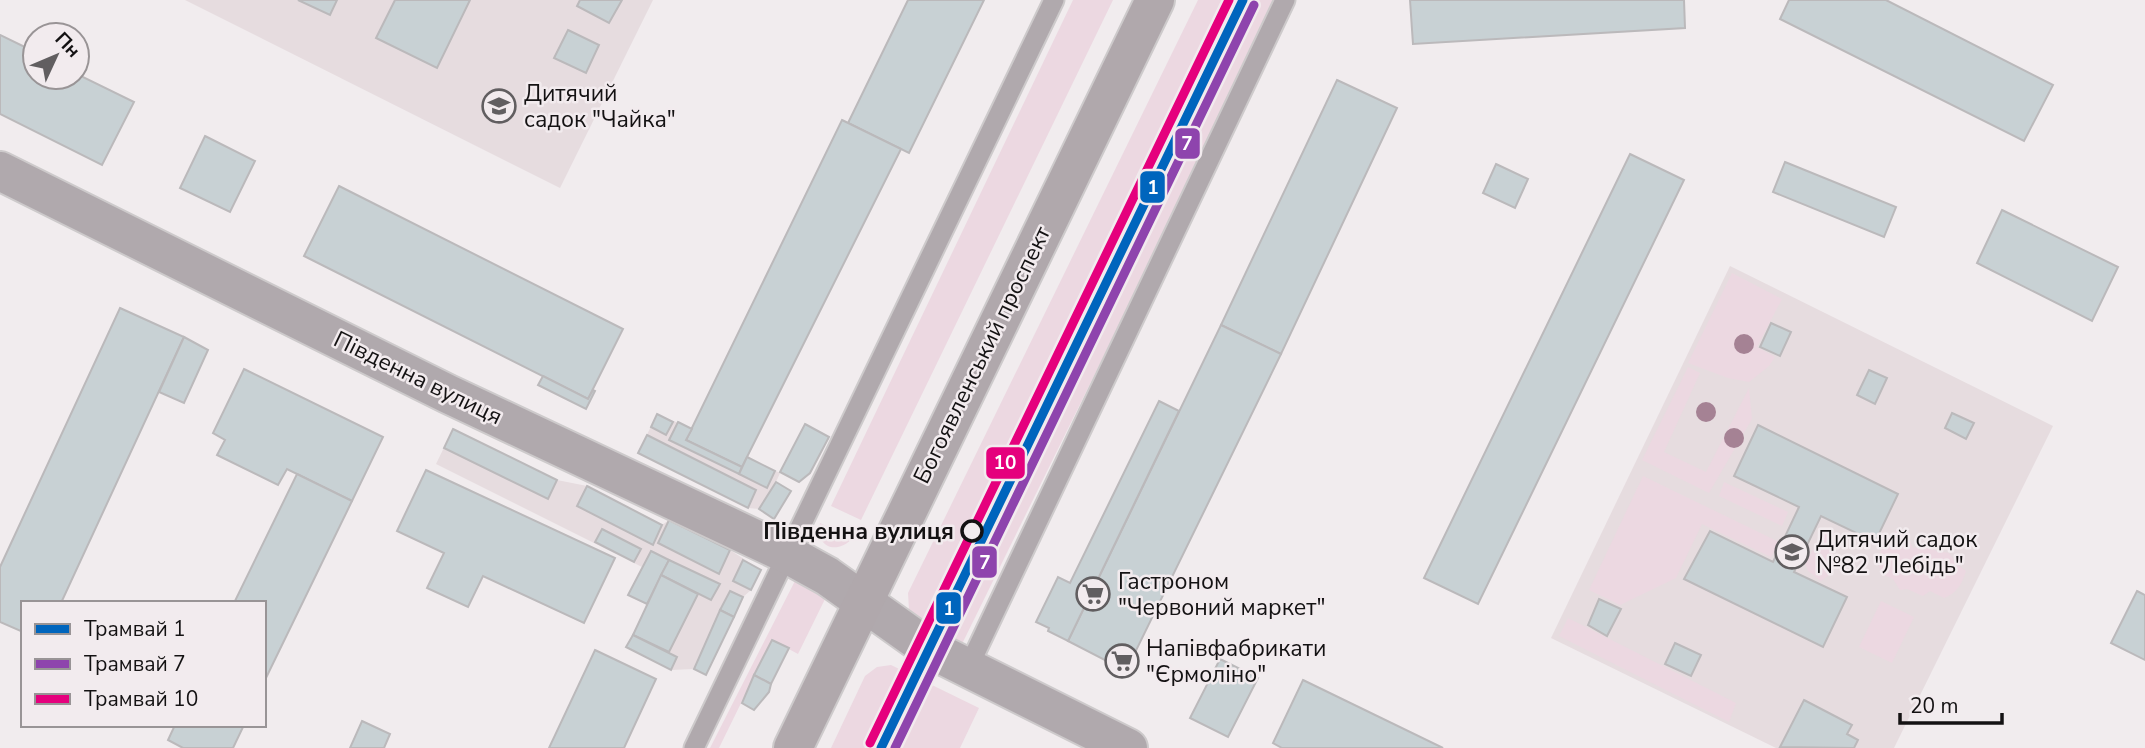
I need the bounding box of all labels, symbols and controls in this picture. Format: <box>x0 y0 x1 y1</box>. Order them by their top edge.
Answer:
north arrow <box>21 21 91 91</box>
text: Пн <box>49 26 86 63</box>
place label: Дитячий садок "Чайка" <box>524 78 676 135</box>
school or university icon: Дитячий садок "Чайка" <box>480 87 518 125</box>
line badge: 7 <box>1174 127 1201 160</box>
text: 7 <box>1181 131 1193 157</box>
line badge: 1 <box>1139 170 1166 204</box>
text: 1 <box>1147 175 1159 201</box>
street label: Богоявленський проспект <box>906 220 1058 489</box>
street label: Південна вулиця <box>329 324 507 432</box>
line badge: 10 <box>985 446 1026 480</box>
text: 10 <box>994 450 1016 476</box>
place label: Південна вулиця <box>763 516 954 547</box>
marker: Південна вулиця <box>961 520 983 542</box>
place label: Дитячий садок №82 "Лебідь" <box>1816 524 1978 581</box>
school or university icon: Дитячий садок №82 "Лебідь" <box>1773 533 1811 571</box>
line badge: 7 <box>971 545 998 579</box>
text: 7 <box>979 550 991 576</box>
place label: Гастроном "Червоний маркет" <box>1118 566 1325 623</box>
supermarket icon: Гастроном "Червоний маркет" <box>1074 575 1112 613</box>
line badge: 1 <box>935 591 962 625</box>
text: 1 <box>943 596 955 622</box>
legend <box>21 601 266 727</box>
text: Трамвай 1 <box>84 615 186 643</box>
place label: Напівфабрикати "Єрмоліно" <box>1146 633 1326 690</box>
supermarket icon: Напівфабрикати "Єрмоліно" <box>1103 642 1141 680</box>
text: Трамвай 7 <box>84 650 186 678</box>
scale bar <box>1900 682 2002 726</box>
text: Трамвай 10 <box>84 685 198 713</box>
text: 20 m <box>1910 692 1959 720</box>

